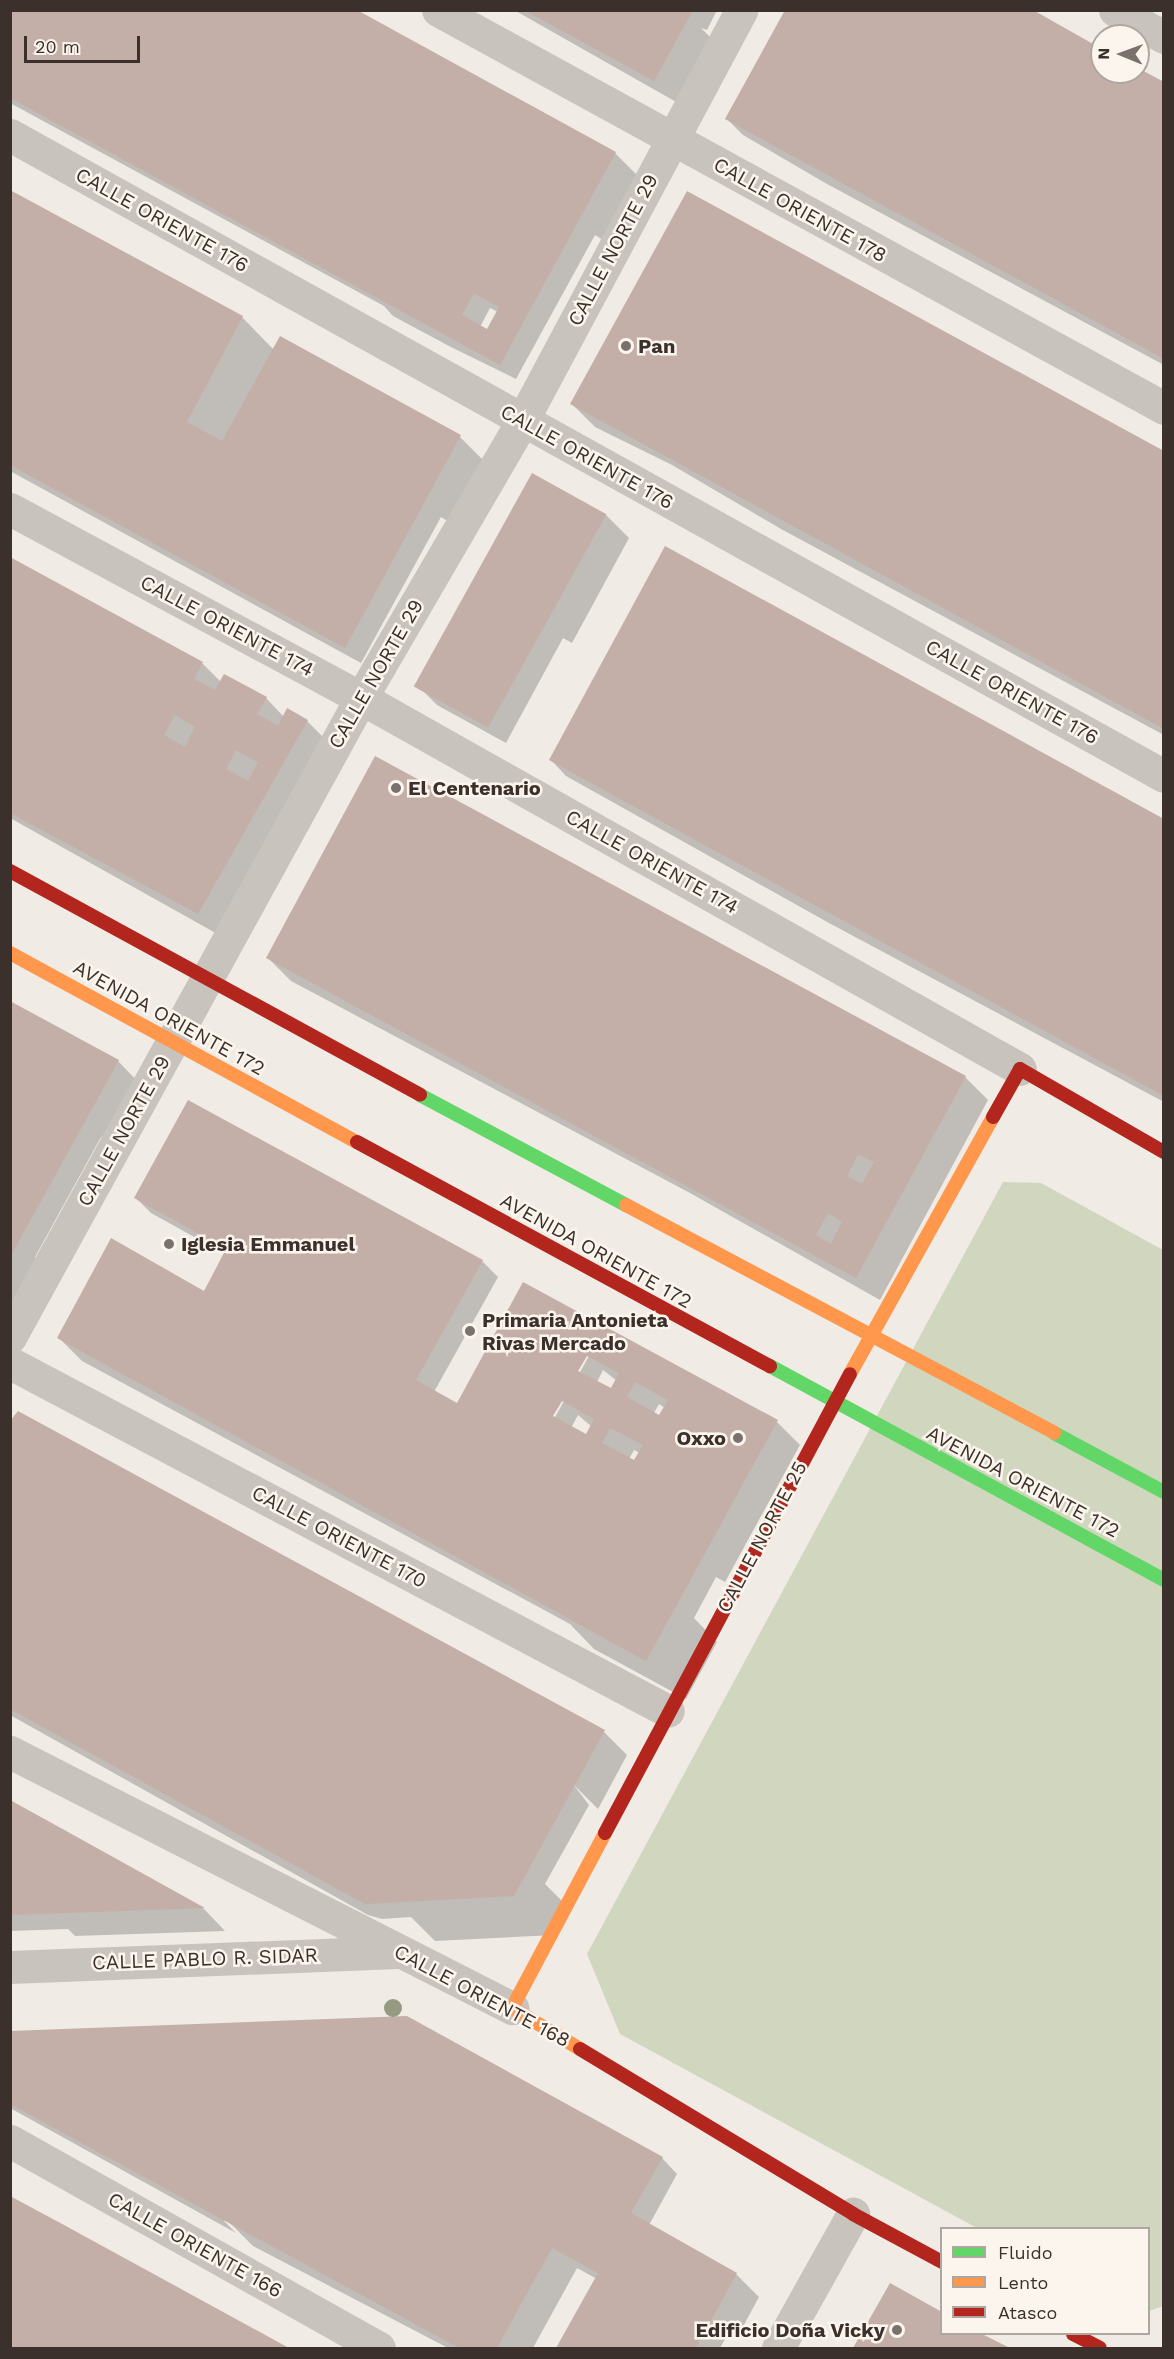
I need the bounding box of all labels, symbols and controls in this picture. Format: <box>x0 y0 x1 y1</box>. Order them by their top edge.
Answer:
scale bar <box>27 24 142 62</box>
north arrow <box>1090 24 1150 84</box>
text: 20 m <box>35 36 80 57</box>
text: N <box>1094 48 1113 60</box>
street label: CALLE ORIENTE 178 <box>709 152 891 268</box>
street label: CALLE ORIENTE 176 <box>71 162 253 278</box>
street label: CALLE NORTE 29 <box>563 170 663 330</box>
place label: Pan <box>638 334 675 358</box>
marker: Pan <box>619 339 633 353</box>
street label: CALLE ORIENTE 176 <box>496 399 678 515</box>
street label: CALLE ORIENTE 174 <box>136 570 318 682</box>
street label: CALLE NORTE 29 <box>323 595 429 753</box>
street label: CALLE ORIENTE 176 <box>921 634 1103 750</box>
place label: El Centenario <box>408 776 541 800</box>
marker: El Centenario <box>389 781 403 795</box>
street label: CALLE ORIENTE 174 <box>562 805 742 919</box>
street label: AVENIDA ORIENTE 172 <box>69 955 269 1081</box>
street label: CALLE NORTE 29 <box>73 1051 175 1211</box>
street label: AVENIDA ORIENTE 172 <box>496 1188 696 1314</box>
place label: Iglesia Emmanuel <box>181 1232 355 1256</box>
marker: Iglesia Emmanuel <box>162 1237 176 1251</box>
place label: Primaria Antonieta Rivas Mercado <box>482 1308 669 1355</box>
marker: Primaria Antonieta Rivas Mercado <box>463 1324 477 1338</box>
street label: AVENIDA ORIENTE 172 <box>922 1421 1124 1543</box>
place label: Oxxo <box>676 1426 726 1450</box>
marker: Oxxo <box>731 1431 745 1445</box>
street label: CALLE NORTE 25 <box>712 1457 812 1617</box>
street label: CALLE ORIENTE 170 <box>247 1481 431 1593</box>
street label: CALLE ORIENTE 168 <box>390 1939 574 2053</box>
street label: CALLE PABLO R. SIDAR <box>92 1943 318 1975</box>
street label: CALLE ORIENTE 166 <box>104 2187 286 2303</box>
legend <box>940 2227 1150 2335</box>
text: Fluido <box>998 2242 1052 2263</box>
text: Lento <box>998 2272 1048 2293</box>
text: Atasco <box>998 2302 1057 2323</box>
place label: Edificio Doña Vicky <box>695 2318 885 2342</box>
marker: Edificio Doña Vicky <box>890 2323 904 2337</box>

